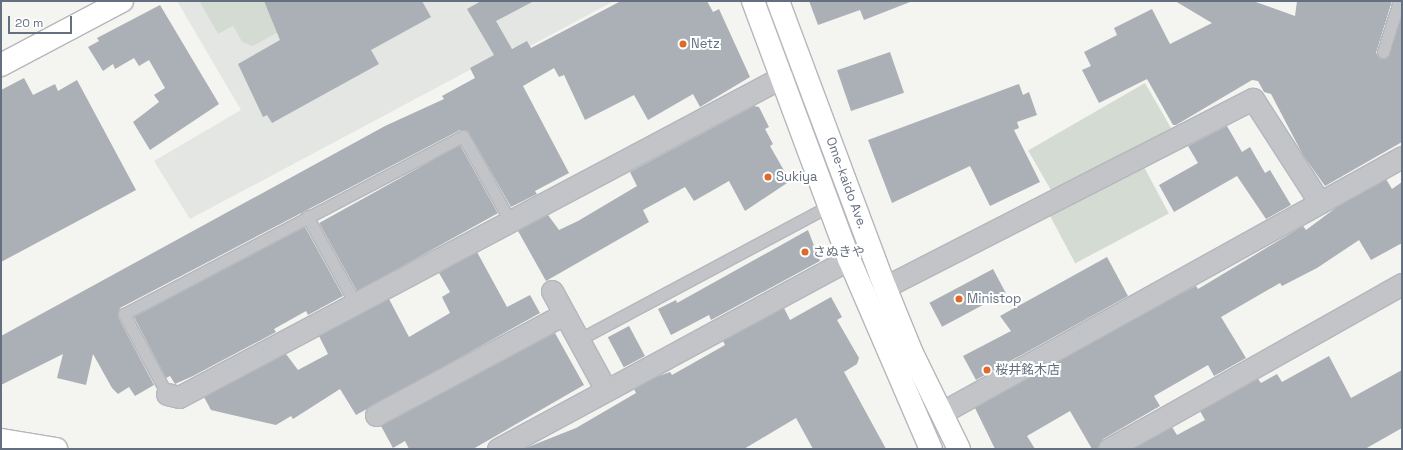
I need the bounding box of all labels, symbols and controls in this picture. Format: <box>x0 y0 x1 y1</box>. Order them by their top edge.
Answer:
scale bar <box>10 8 74 34</box>
text: 20 m <box>15 15 43 31</box>
place label: Netz <box>691 36 720 52</box>
marker: Netz <box>678 39 688 49</box>
street label: Ome-kaido Ave. <box>822 135 870 231</box>
place label: Sukiya <box>776 169 818 185</box>
marker: Sukiya <box>763 172 773 182</box>
place label: さぬきや <box>813 244 865 260</box>
marker: さぬきや <box>800 247 810 257</box>
place label: Ministop <box>967 291 1021 307</box>
marker: Ministop <box>954 294 964 304</box>
place label: 桜井銘木店 <box>995 362 1060 378</box>
marker: 桜井銘木店 <box>982 365 992 375</box>

